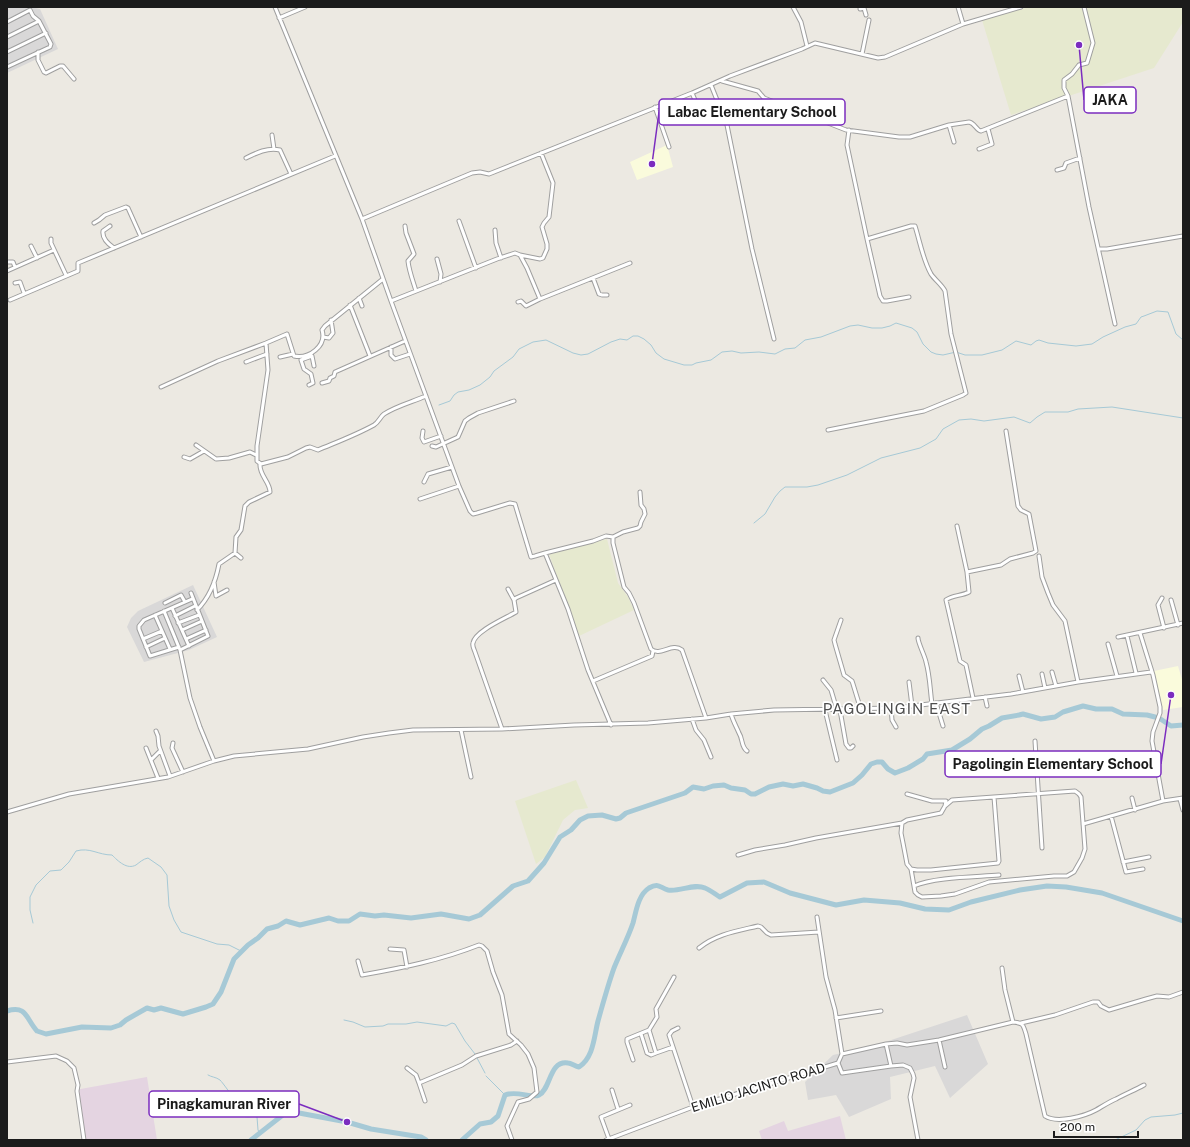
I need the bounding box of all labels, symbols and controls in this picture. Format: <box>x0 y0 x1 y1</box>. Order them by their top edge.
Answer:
callout: JAKA <box>1084 87 1136 113</box>
text: JAKA <box>1092 92 1128 108</box>
callout: Labac Elementary School <box>659 99 845 125</box>
text: Labac Elementary School <box>667 104 837 120</box>
district label: PAGOLINGIN EAST <box>823 700 971 717</box>
callout: Pagolingin Elementary School <box>945 751 1161 777</box>
text: Pagolingin Elementary School <box>953 756 1154 772</box>
street label: EMILIO JACINTO ROAD <box>689 1060 827 1115</box>
callout: Pinagkamuran River <box>149 1091 299 1117</box>
text: Pinagkamuran River <box>157 1096 291 1112</box>
scale bar <box>1054 1113 1138 1139</box>
text: 200 m <box>1060 1120 1095 1134</box>

